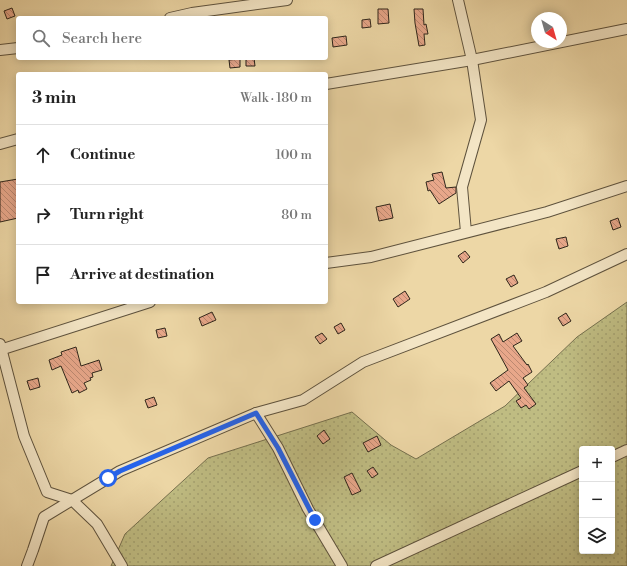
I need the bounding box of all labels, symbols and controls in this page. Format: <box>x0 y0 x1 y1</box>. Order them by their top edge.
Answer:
north arrow <box>531 12 567 48</box>
search box <box>16 16 328 60</box>
icon: search <box>30 27 52 49</box>
text: Search here <box>62 29 142 48</box>
text: 3 min <box>32 87 76 109</box>
text: Walk · 180 m <box>240 90 312 106</box>
icon: ahead <box>32 144 54 166</box>
text: Continue <box>70 145 135 164</box>
text: 100 m <box>276 147 312 163</box>
icon: right <box>32 204 54 226</box>
text: Turn right <box>70 205 144 224</box>
text: 80 m <box>281 207 312 223</box>
icon: arrive <box>32 264 54 286</box>
text: Arrive at destination <box>70 265 214 284</box>
map controls <box>579 446 615 554</box>
button: + <box>579 446 615 482</box>
route start <box>99 469 117 487</box>
button: − <box>579 482 615 518</box>
route end <box>306 511 324 529</box>
button: layers <box>579 518 615 554</box>

